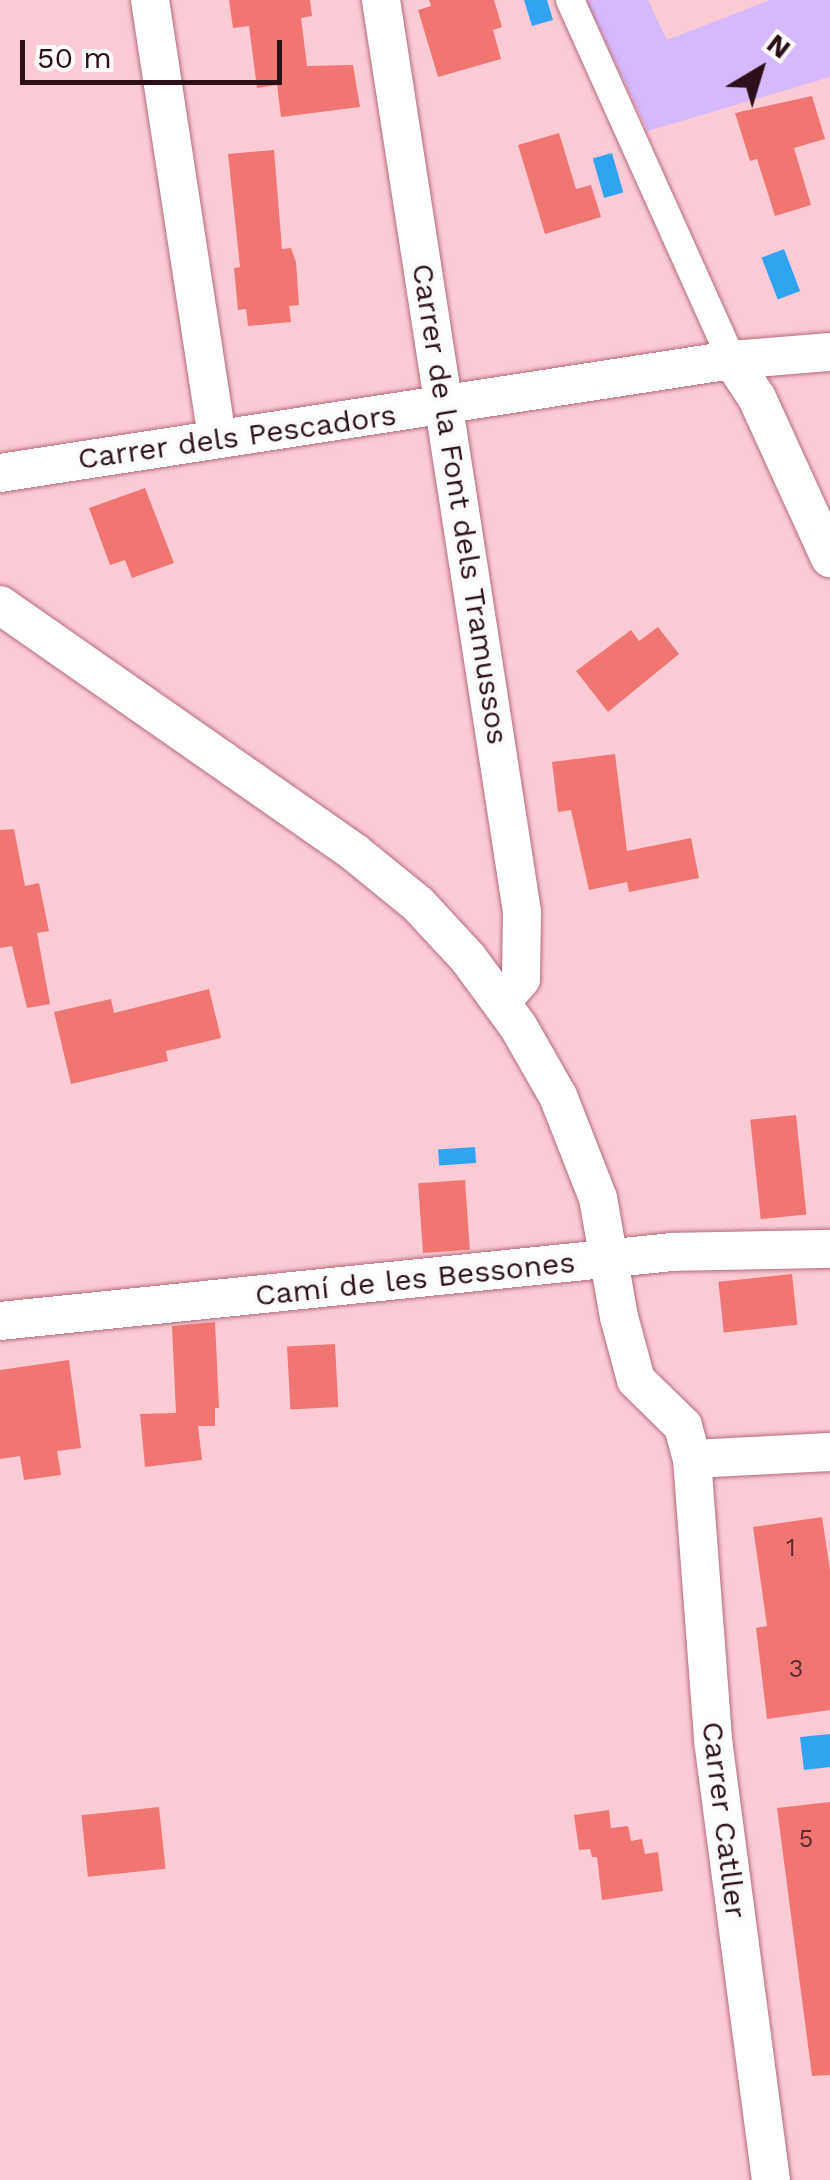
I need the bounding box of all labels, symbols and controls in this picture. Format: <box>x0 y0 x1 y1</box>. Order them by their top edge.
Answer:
scale bar <box>25 20 288 82</box>
north arrow <box>710 20 810 120</box>
text: N <box>760 27 797 65</box>
text: 50 m <box>37 40 112 75</box>
street label: Carrer de la Font dels Tramussos <box>404 260 516 748</box>
street label: Carrer dels Pescadors <box>75 397 399 477</box>
street label: Camí de les Bessones <box>253 1244 577 1314</box>
house number: 1 <box>786 1533 796 1563</box>
house number: 3 <box>789 1654 803 1684</box>
street label: Carrer Catller <box>694 1719 754 1921</box>
house number: 5 <box>799 1824 813 1854</box>

